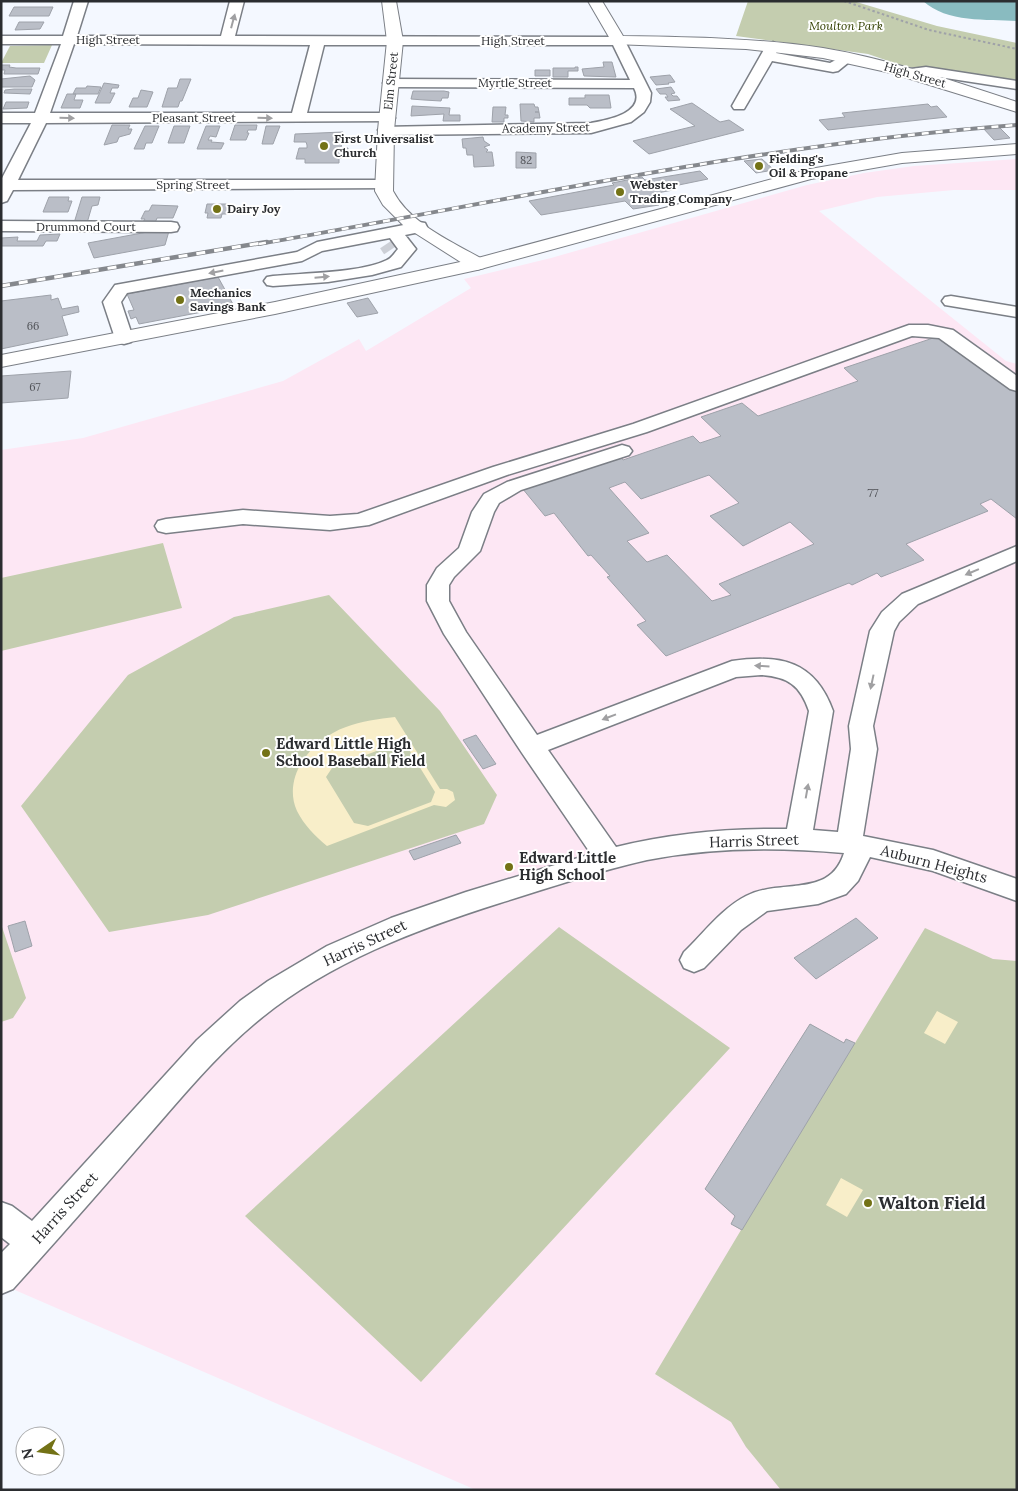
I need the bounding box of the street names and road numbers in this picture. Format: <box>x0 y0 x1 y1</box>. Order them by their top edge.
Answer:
street label: High Street <box>76 32 140 47</box>
street label: High Street <box>481 33 545 48</box>
street label: Elm Street <box>380 51 401 111</box>
street label: High Street <box>882 58 948 91</box>
street label: Myrtle Street <box>478 75 552 90</box>
street label: Pleasant Street <box>152 110 236 125</box>
street label: Academy Street <box>501 119 590 136</box>
street label: Spring Street <box>156 177 230 192</box>
street label: Drummond Court <box>36 219 136 234</box>
street label: Harris Street <box>709 829 799 852</box>
street label: Auburn Heights <box>878 840 990 887</box>
street label: Harris Street <box>320 915 410 970</box>
street label: Harris Street <box>27 1168 102 1247</box>

